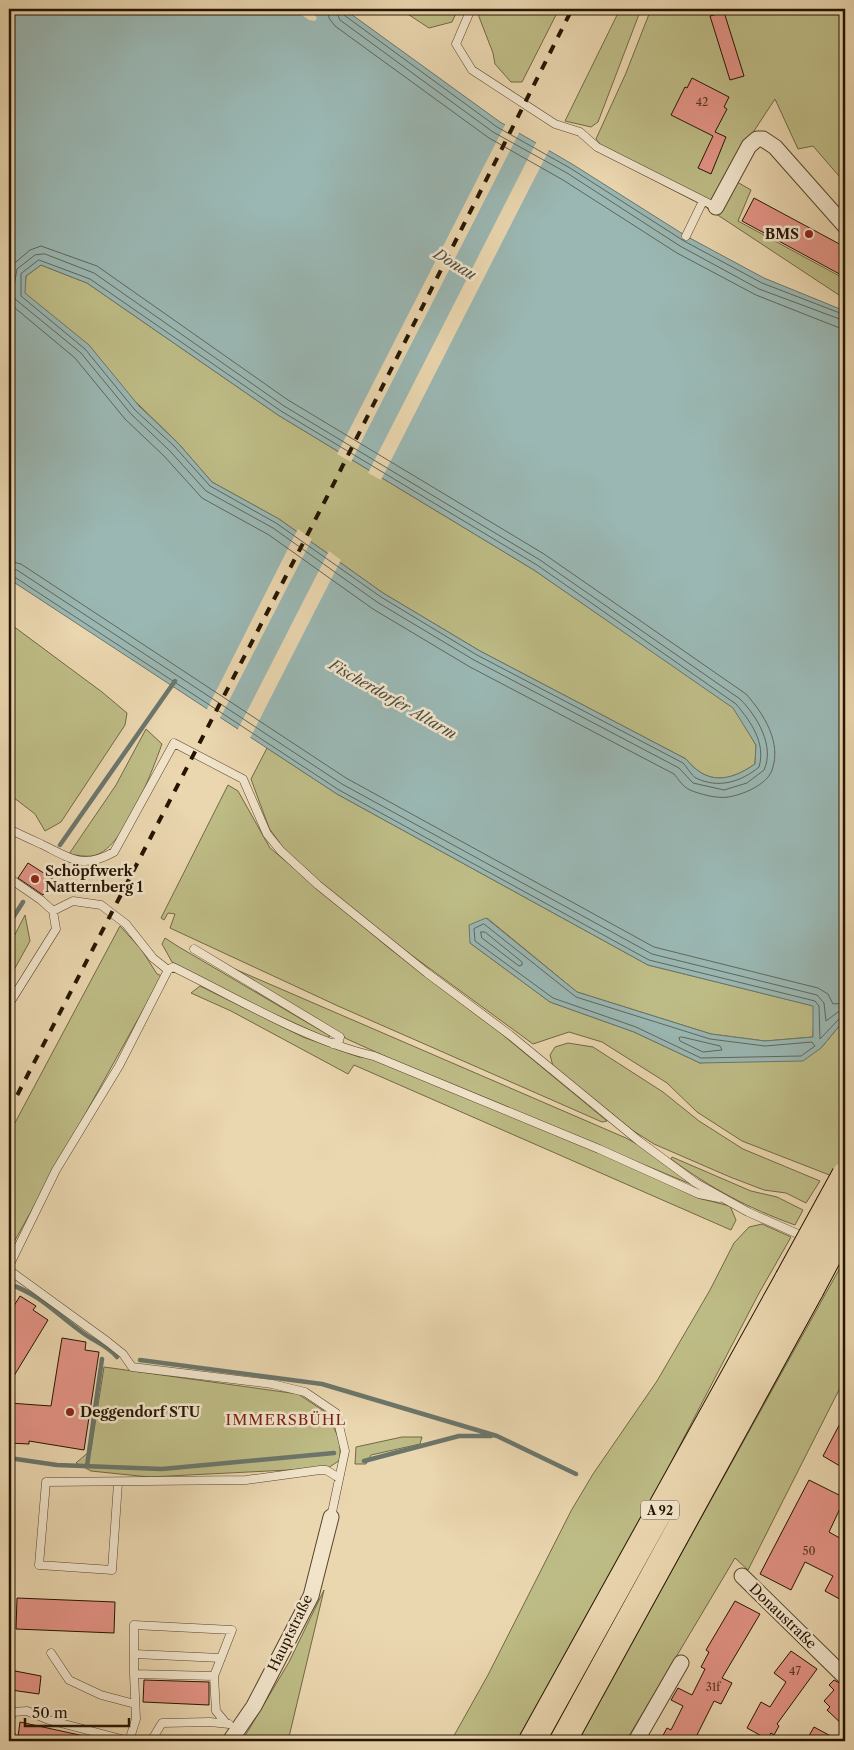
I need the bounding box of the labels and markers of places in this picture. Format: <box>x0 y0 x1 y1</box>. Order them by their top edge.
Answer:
place label: BMS <box>765 225 799 243</box>
marker: BMS <box>803 228 815 240</box>
place label: Schöpfwerk Natternberg 1 <box>45 862 144 896</box>
marker: Schöpfwerk Natternberg 1 <box>29 873 41 885</box>
place label: Deggendorf STU <box>80 1403 201 1421</box>
marker: Deggendorf STU <box>64 1406 76 1418</box>

